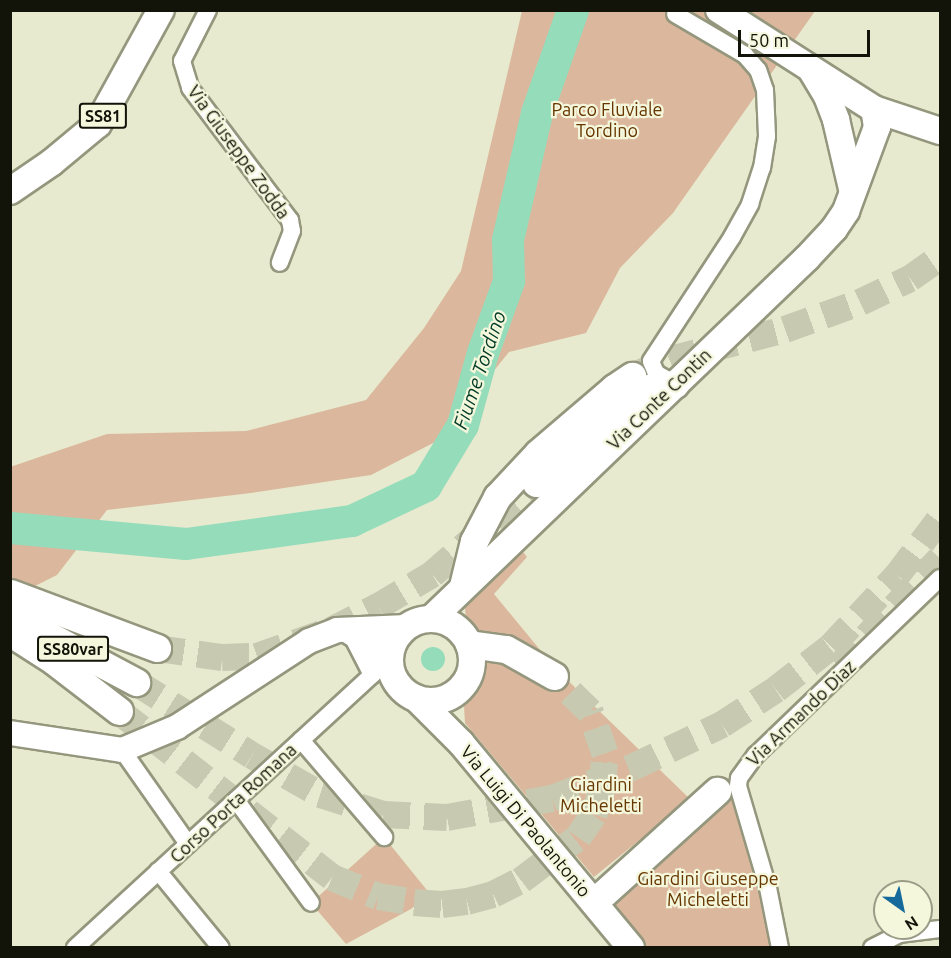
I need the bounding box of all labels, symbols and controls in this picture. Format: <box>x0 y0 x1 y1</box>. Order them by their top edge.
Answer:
scale bar <box>741 18 873 56</box>
text: 50 m <box>749 30 789 50</box>
street label: Via Giuseppe Zodda <box>183 81 295 223</box>
park label: Parco Fluviale Tordino <box>551 99 663 142</box>
road number: SS81 <box>78 103 128 129</box>
water label: Fiume Tordino <box>448 308 510 432</box>
street label: Via Conte Contin <box>603 344 715 454</box>
road number: SS80var <box>37 636 109 662</box>
street label: Via Armando Diaz <box>742 656 860 770</box>
street label: Corso Porta Romana <box>165 739 301 867</box>
street label: Via Luigi Di Paolantonio <box>456 741 596 901</box>
park label: Giardini Micheletti <box>560 774 642 816</box>
park label: Giardini Giuseppe Micheletti <box>637 868 779 910</box>
north arrow <box>873 880 933 940</box>
text: N <box>902 913 922 934</box>

